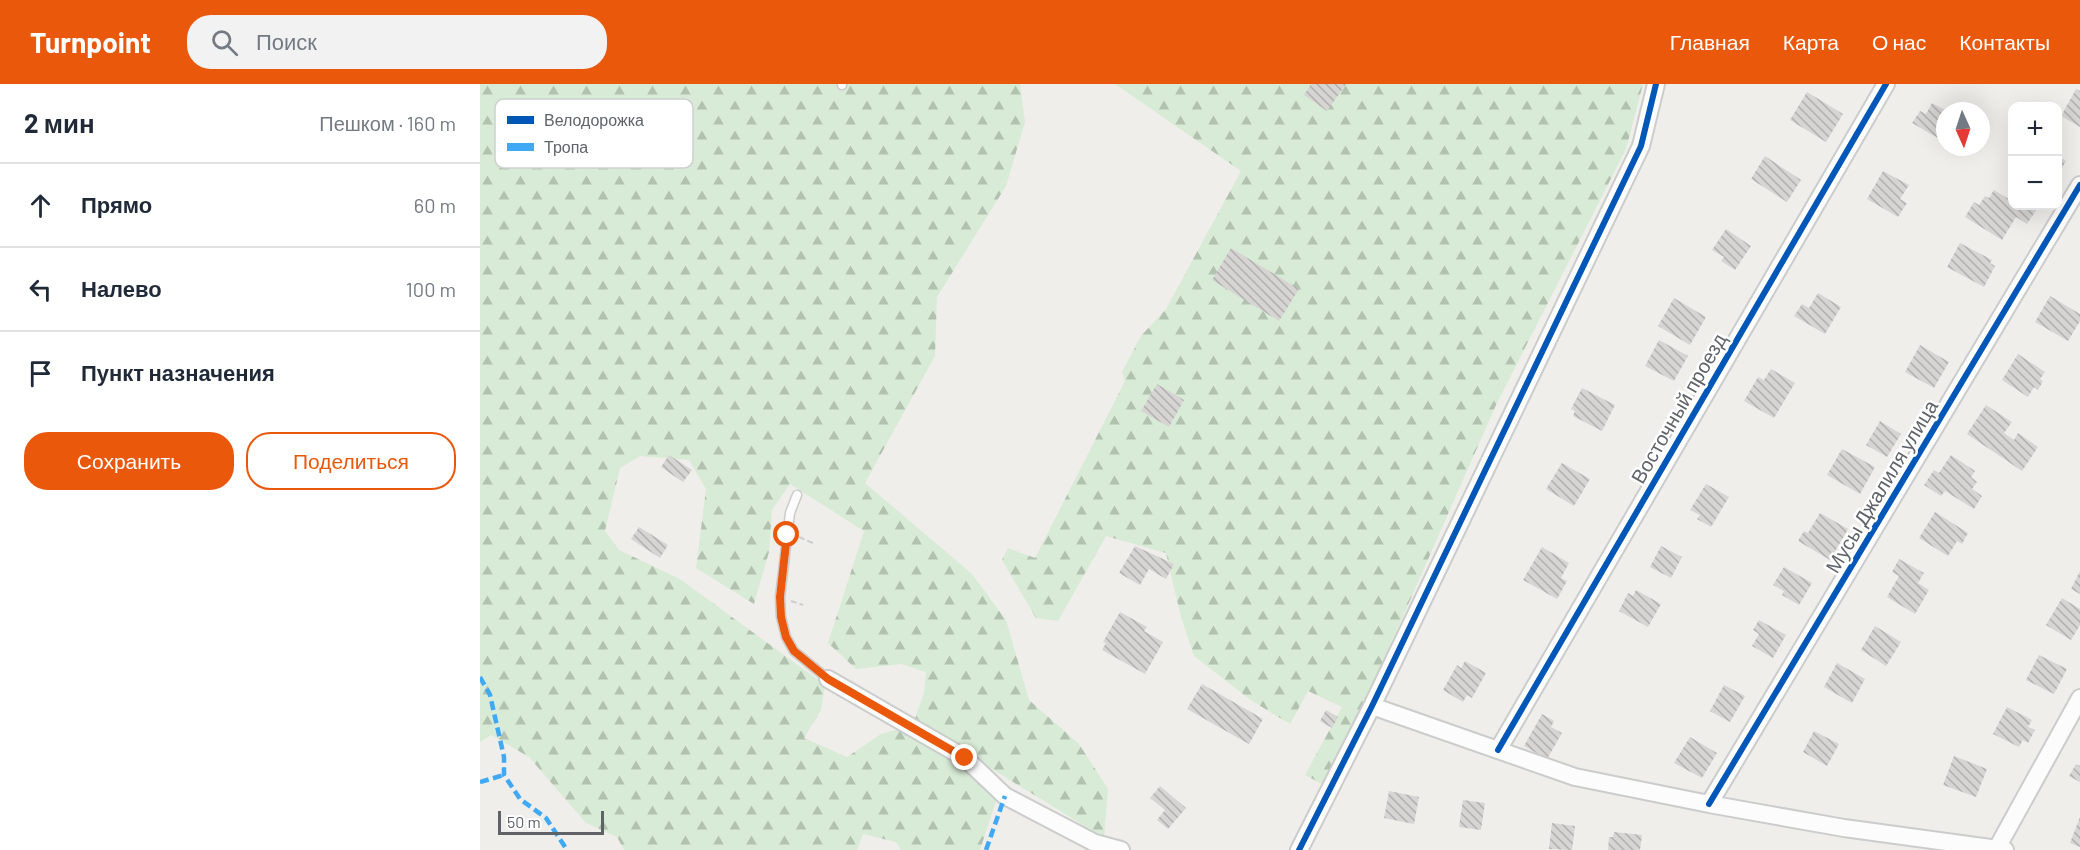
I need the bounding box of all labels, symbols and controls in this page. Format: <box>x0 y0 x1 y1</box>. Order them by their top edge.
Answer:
search box <box>187 15 607 69</box>
text: Turnpoint <box>30 25 151 59</box>
icon: search <box>208 26 241 59</box>
text: Поиск <box>256 28 317 54</box>
text: Главная <box>1670 29 1750 54</box>
text: Карта <box>1783 29 1839 54</box>
text: О нас <box>1872 29 1926 54</box>
text: Контакты <box>1959 29 2050 54</box>
legend <box>495 99 693 168</box>
north arrow <box>1936 102 1990 156</box>
map controls <box>2008 102 2062 210</box>
button: + <box>2008 102 2062 156</box>
text: 2 мин <box>24 107 95 138</box>
text: Велодорожка <box>544 110 644 129</box>
text: Пешком · 160 m <box>319 111 456 135</box>
text: Тропа <box>544 137 588 156</box>
button: − <box>2008 156 2062 210</box>
icon: ahead <box>24 189 57 222</box>
text: Прямо <box>81 191 152 217</box>
text: 60 m <box>414 193 456 217</box>
icon: left <box>24 273 57 306</box>
text: Налево <box>81 275 162 301</box>
text: 100 m <box>406 277 456 301</box>
street label: Восточный проезд <box>1625 328 1731 487</box>
icon: arrive <box>24 357 57 390</box>
text: Пункт назначения <box>81 359 275 385</box>
street label: Мусы Джалиля улица <box>1820 394 1943 577</box>
button: Сохранить <box>24 432 234 490</box>
button: Поделиться <box>246 432 456 490</box>
route start <box>773 521 799 547</box>
route end <box>951 744 977 770</box>
scale bar <box>498 808 604 836</box>
text: 50 m <box>507 812 541 831</box>

